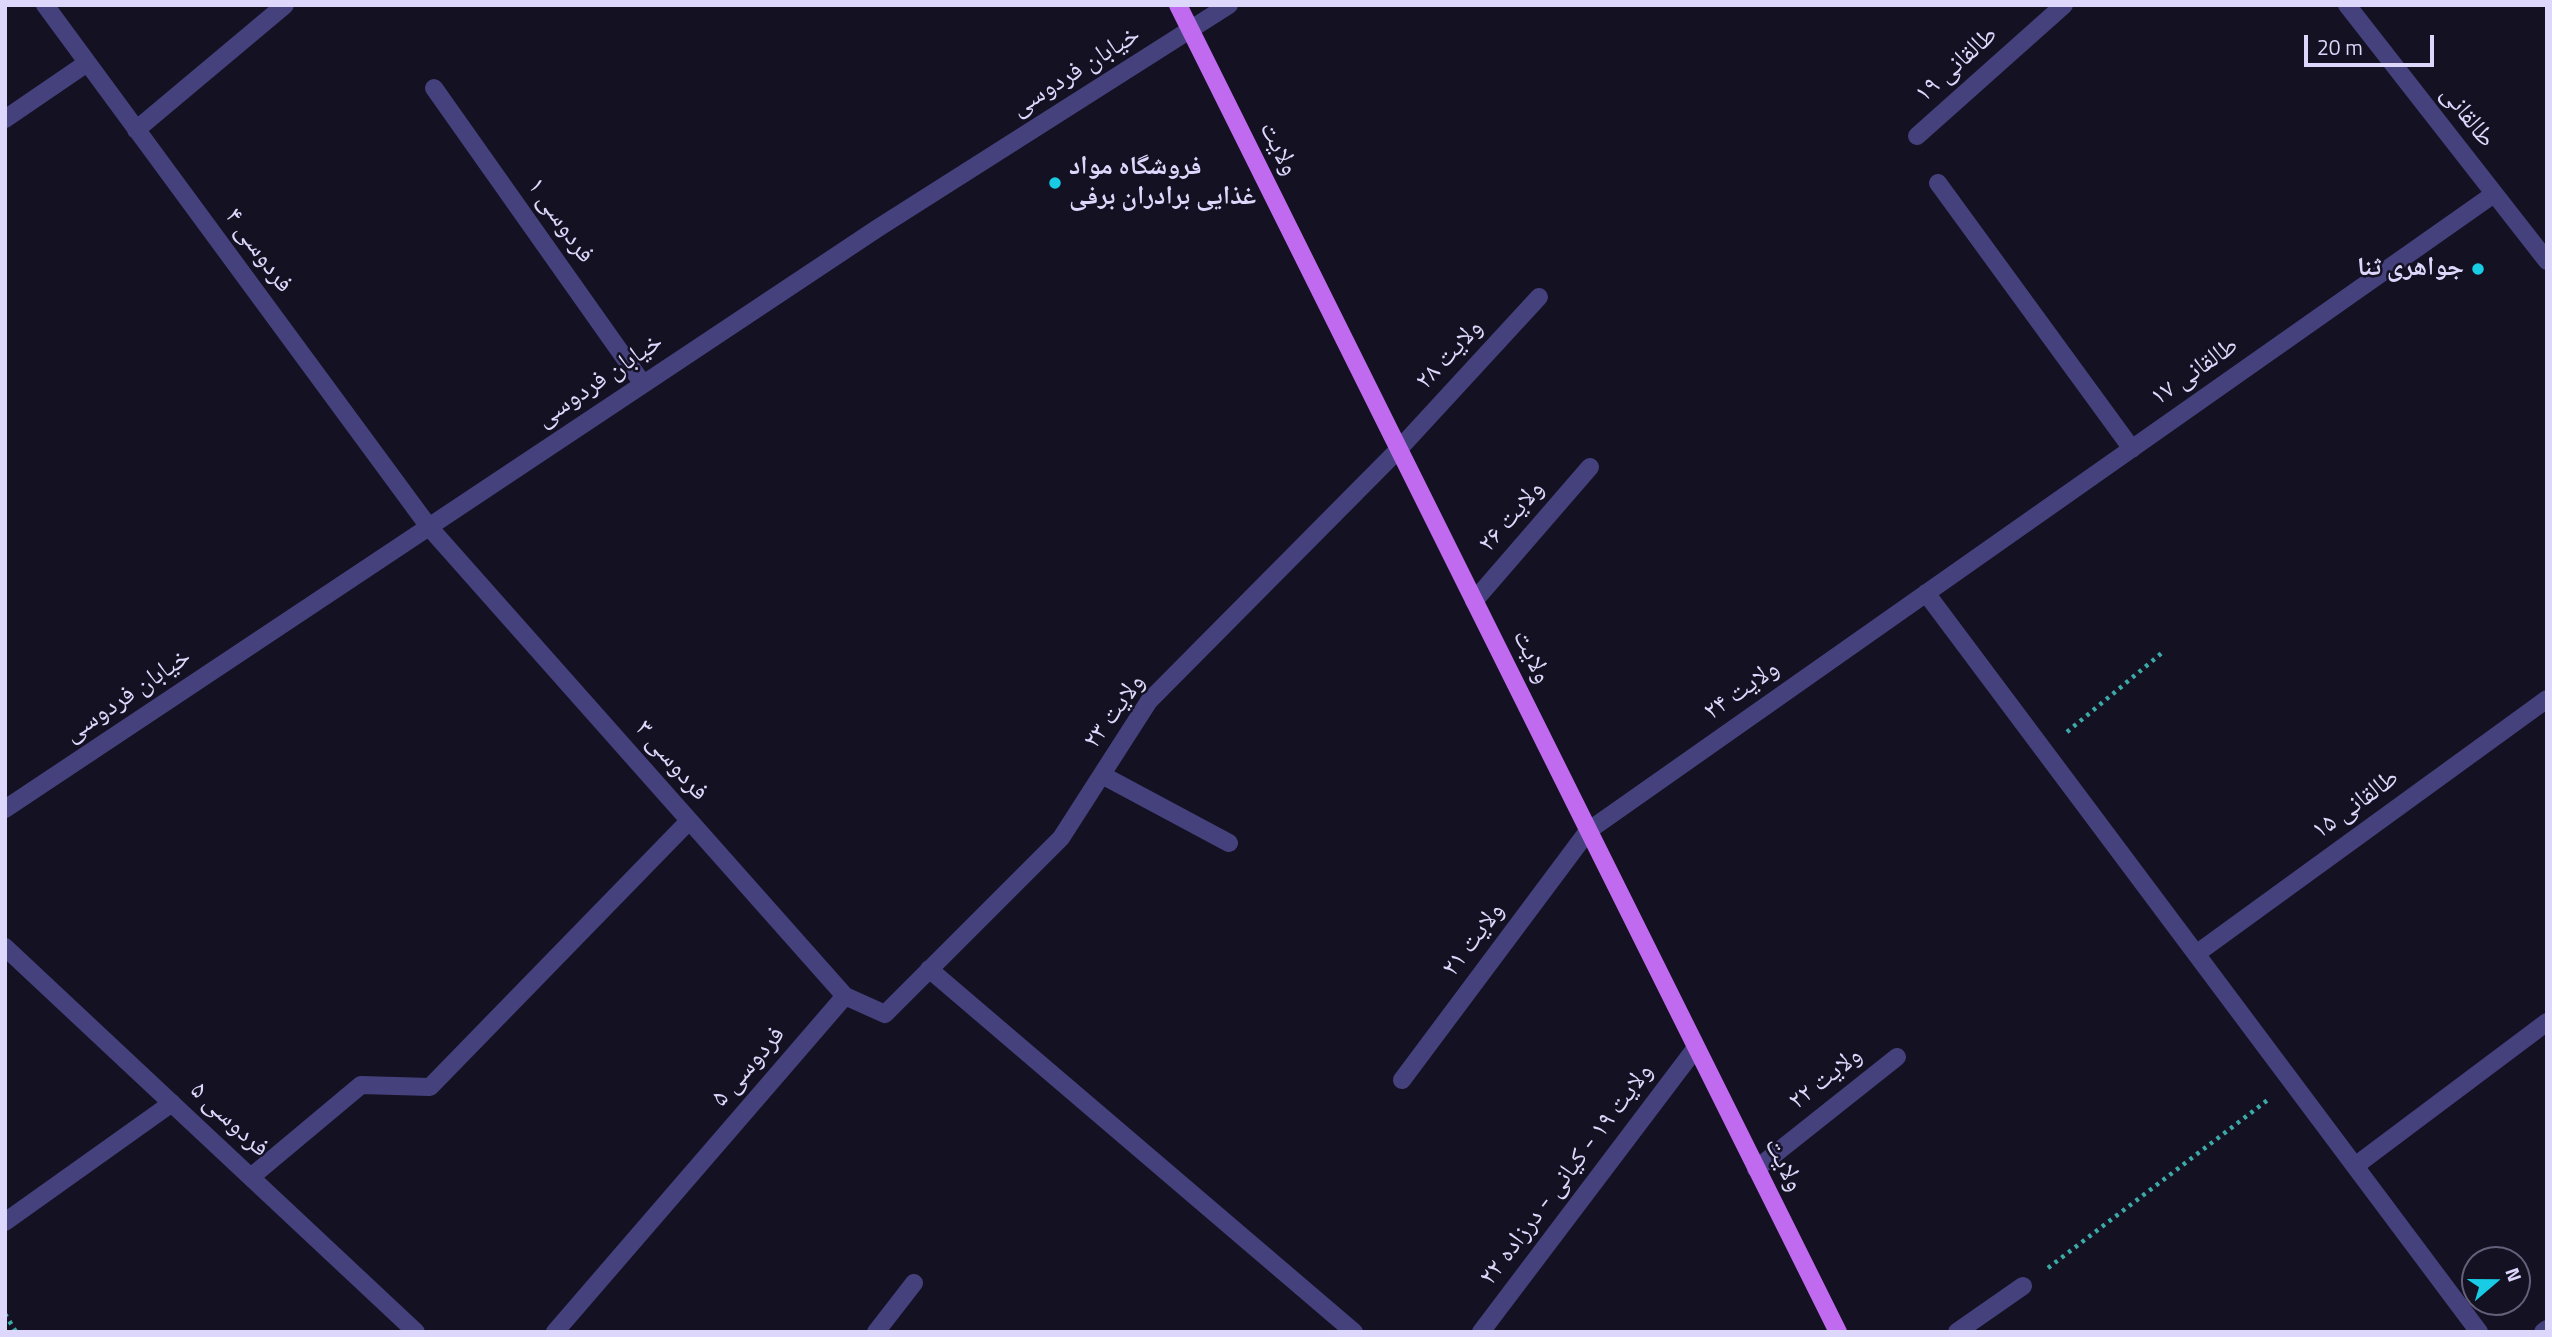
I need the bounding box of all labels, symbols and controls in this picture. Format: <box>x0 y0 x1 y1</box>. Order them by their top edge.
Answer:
street label: خیابان فردوسی <box>1006 20 1146 124</box>
street label: طالقانی ۱۹ <box>1909 20 2005 110</box>
scale bar <box>2307 21 2436 65</box>
text: 20 m <box>2317 31 2363 63</box>
street label: طالقانی <box>2433 79 2501 155</box>
street label: ولایت <box>1251 117 1305 181</box>
place label: فروشگاه مواد غذایی برادران برفی <box>1069 152 1256 214</box>
street label: فردوسی ۱ <box>519 172 601 270</box>
marker: فروشگاه مواد غذایی برادران برفی <box>1047 175 1063 191</box>
street label: فردوسی ۴ <box>217 203 299 299</box>
place label: جواهری ثنا <box>2357 253 2464 285</box>
marker: جواهری ثنا <box>2470 261 2486 277</box>
street label: ولایت ۲۸ <box>1410 313 1490 397</box>
street label: خیابان فردوسی <box>531 327 669 435</box>
street label: طالقانی ۱۷ <box>2145 331 2245 413</box>
street label: ولایت ۲۶ <box>1472 475 1552 559</box>
street label: ولایت <box>1505 625 1557 689</box>
street label: خیابان فردوسی <box>59 642 197 750</box>
street label: ولایت ۲۴ <box>1698 654 1786 728</box>
street label: ولایت ۲۳ <box>1077 669 1153 755</box>
street label: فردوسی ۳ <box>627 714 715 808</box>
street label: طالقانی ۱۵ <box>2306 763 2406 847</box>
street label: ولایت ۲۱ <box>1436 897 1512 983</box>
street label: فردوسی ۵ <box>705 1020 793 1114</box>
street label: ولایت ۲۲ <box>1783 1041 1869 1117</box>
street label: ولایت ۱۹ - کیانی - درزاده ۲۲ <box>1473 1058 1661 1292</box>
street label: فردوسی ۵ <box>183 1076 275 1164</box>
street label: ولایت <box>1756 1133 1810 1197</box>
north arrow <box>2461 1246 2531 1316</box>
text: N <box>2498 1263 2530 1285</box>

